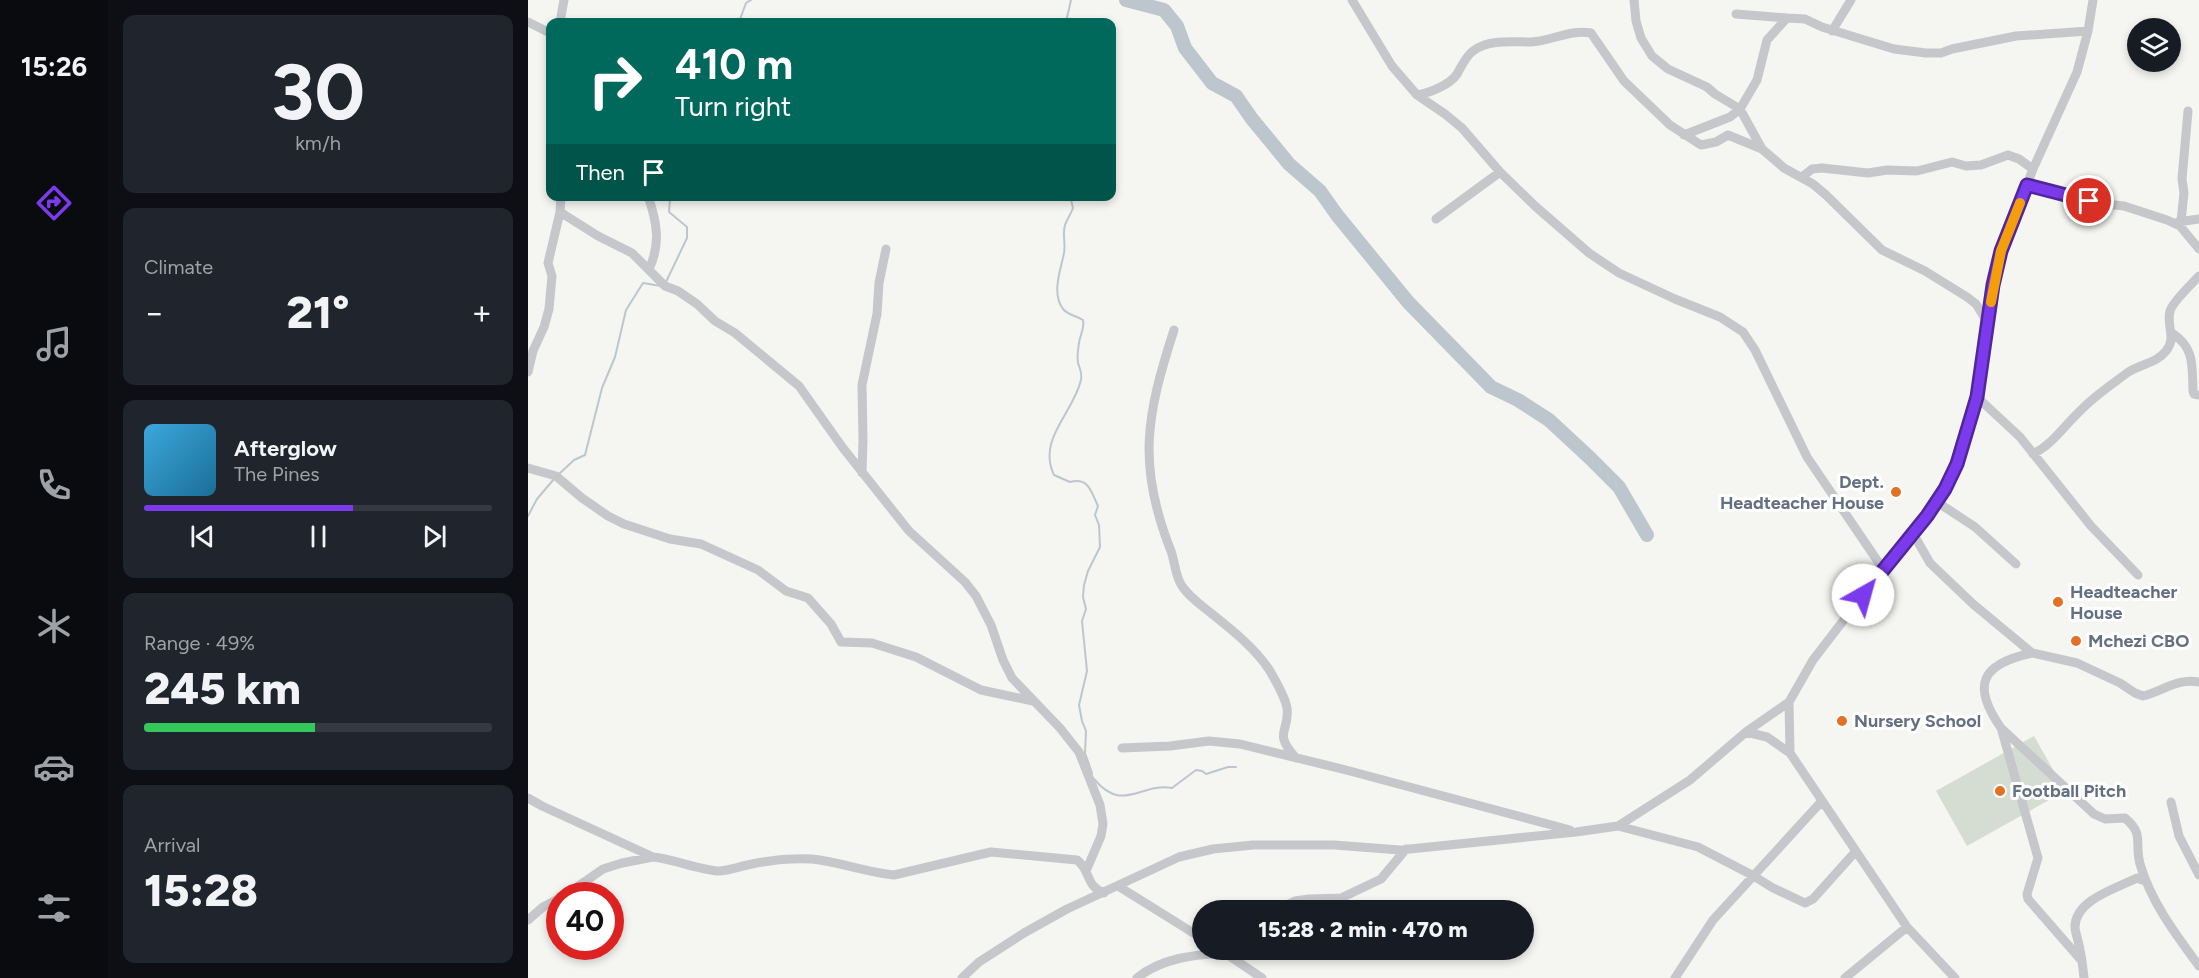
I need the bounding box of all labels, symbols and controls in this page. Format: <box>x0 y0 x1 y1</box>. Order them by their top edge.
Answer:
map controls <box>2127 18 2181 72</box>
button: layers <box>2127 18 2181 72</box>
text: 410 m <box>675 39 793 90</box>
icon: right <box>576 42 654 120</box>
text: 30 <box>271 45 365 139</box>
text: 15:26 <box>21 50 87 83</box>
text: Turn right <box>675 90 791 123</box>
text: km/h <box>295 131 341 155</box>
icon: arrive <box>637 156 670 189</box>
text: Then <box>576 159 625 186</box>
pin <box>2063 175 2114 226</box>
icon: directions <box>33 182 75 224</box>
icon: arrive <box>2072 184 2105 217</box>
text: Climate <box>144 255 213 279</box>
text: 21° <box>287 285 349 339</box>
text: − <box>144 293 165 332</box>
text: + <box>471 293 492 332</box>
icon: music <box>33 323 75 365</box>
text: Afterglow <box>234 435 337 462</box>
text: The Pines <box>234 462 320 486</box>
icon: phone <box>33 464 75 506</box>
place label: Dept. Headteacher House <box>1720 471 1884 514</box>
marker: Dept. Headteacher House <box>1889 485 1903 499</box>
icon: previous <box>186 520 219 553</box>
icon: pause <box>302 520 335 553</box>
icon: next <box>418 520 451 553</box>
position arrow <box>1831 563 1895 627</box>
place label: Headteacher House <box>2070 581 2177 624</box>
marker: Headteacher House <box>2051 595 2065 609</box>
icon: climate <box>33 605 75 647</box>
place label: Mchezi CBO <box>2088 630 2189 652</box>
text: Range · 49% <box>144 631 255 655</box>
marker: Mchezi CBO <box>2069 634 2083 648</box>
text: 245 km <box>144 661 301 715</box>
place label: Nursery School <box>1854 710 1981 732</box>
marker: Nursery School <box>1835 714 1849 728</box>
icon: car <box>33 746 75 788</box>
place label: Football Pitch <box>2012 780 2126 802</box>
marker: Football Pitch <box>1993 784 2007 798</box>
text: Arrival <box>144 833 200 857</box>
text: 15:28 <box>144 863 258 917</box>
speed limit sign: 40 <box>546 882 624 960</box>
icon: filters <box>33 887 75 929</box>
text: 15:28 · 2 min · 470 m <box>1258 916 1468 943</box>

